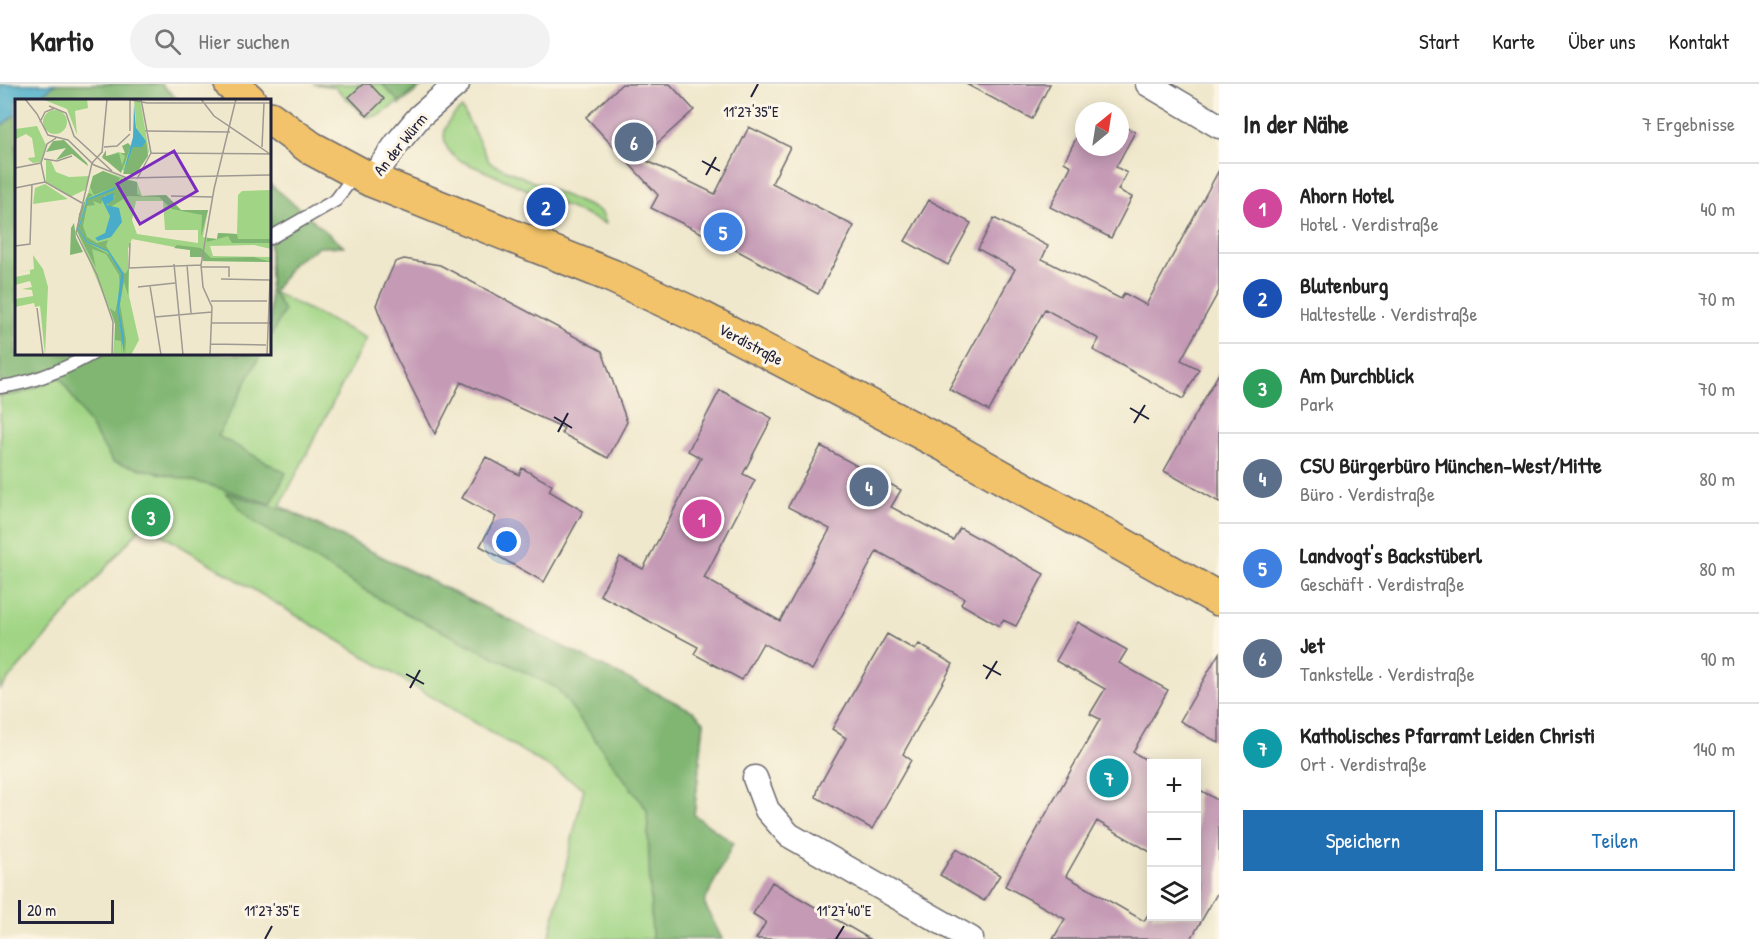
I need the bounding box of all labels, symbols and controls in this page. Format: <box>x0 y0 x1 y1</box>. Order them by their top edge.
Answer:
search box <box>130 14 550 68</box>
text: Kartio <box>30 22 94 60</box>
icon: search <box>151 25 184 58</box>
text: Hier suchen <box>199 26 290 56</box>
text: Start <box>1419 27 1459 56</box>
text: Karte <box>1492 27 1535 56</box>
text: Über uns <box>1568 27 1636 56</box>
text: Kontakt <box>1669 27 1729 56</box>
inset map <box>15 99 272 356</box>
text: 11°27'35"E <box>723 101 779 122</box>
north arrow <box>1075 102 1129 156</box>
text: In der Nähe <box>1243 106 1349 141</box>
street label: An der Würm <box>368 108 432 180</box>
text: 7 Ergebnisse <box>1642 110 1735 137</box>
pin: 6 <box>614 120 654 164</box>
text: Ahorn Hotel <box>1300 180 1394 210</box>
pin: 2 <box>526 184 566 230</box>
text: 1 <box>1259 195 1266 222</box>
text: 40 m <box>1700 195 1735 222</box>
pin: 5 <box>704 210 742 254</box>
text: Hotel · Verdistraße <box>1300 210 1439 237</box>
text: Blutenburg <box>1300 270 1388 300</box>
text: 2 <box>1258 285 1267 312</box>
text: 70 m <box>1698 285 1735 312</box>
text: Haltestelle · Verdistraße <box>1300 300 1478 327</box>
street label: Verdistraße <box>715 318 788 371</box>
text: Am Durchblick <box>1300 360 1414 390</box>
text: 3 <box>1258 375 1267 402</box>
text: 70 m <box>1698 375 1735 402</box>
text: Park <box>1300 390 1333 417</box>
text: CSU Bürgerbüro München-West/Mitte <box>1300 450 1602 480</box>
pin: 4 <box>850 464 888 510</box>
text: 4 <box>1259 465 1266 492</box>
text: 80 m <box>1699 465 1735 492</box>
text: Büro · Verdistraße <box>1300 480 1435 507</box>
pin: 3 <box>132 494 170 540</box>
pin: 1 <box>682 496 722 542</box>
your location <box>492 527 521 556</box>
text: Landvogt's Backstüberl <box>1300 540 1482 570</box>
text: 5 <box>1258 555 1267 582</box>
text: 80 m <box>1699 555 1735 582</box>
text: Geschäft · Verdistraße <box>1300 570 1464 597</box>
text: Jet <box>1300 630 1324 660</box>
text: 6 <box>1259 645 1266 672</box>
text: 90 m <box>1701 645 1735 672</box>
text: Tankstelle · Verdistraße <box>1300 660 1475 687</box>
text: Katholisches Pfarramt Leiden Christi <box>1300 720 1595 750</box>
text: 7 <box>1258 735 1267 762</box>
text: 140 m <box>1693 735 1735 762</box>
text: Ort · Verdistraße <box>1300 750 1427 777</box>
pin: 7 <box>1090 756 1128 800</box>
map controls <box>1147 759 1201 921</box>
button: + <box>1147 759 1201 813</box>
button: Speichern <box>1243 810 1483 871</box>
button: Teilen <box>1495 810 1735 871</box>
button: − <box>1147 813 1201 867</box>
button: layers <box>1147 867 1201 921</box>
scale bar <box>18 897 114 924</box>
text: 20 m <box>27 899 56 921</box>
text: 11°27'35"E <box>244 900 300 921</box>
text: 11°27'40"E <box>817 900 872 921</box>

